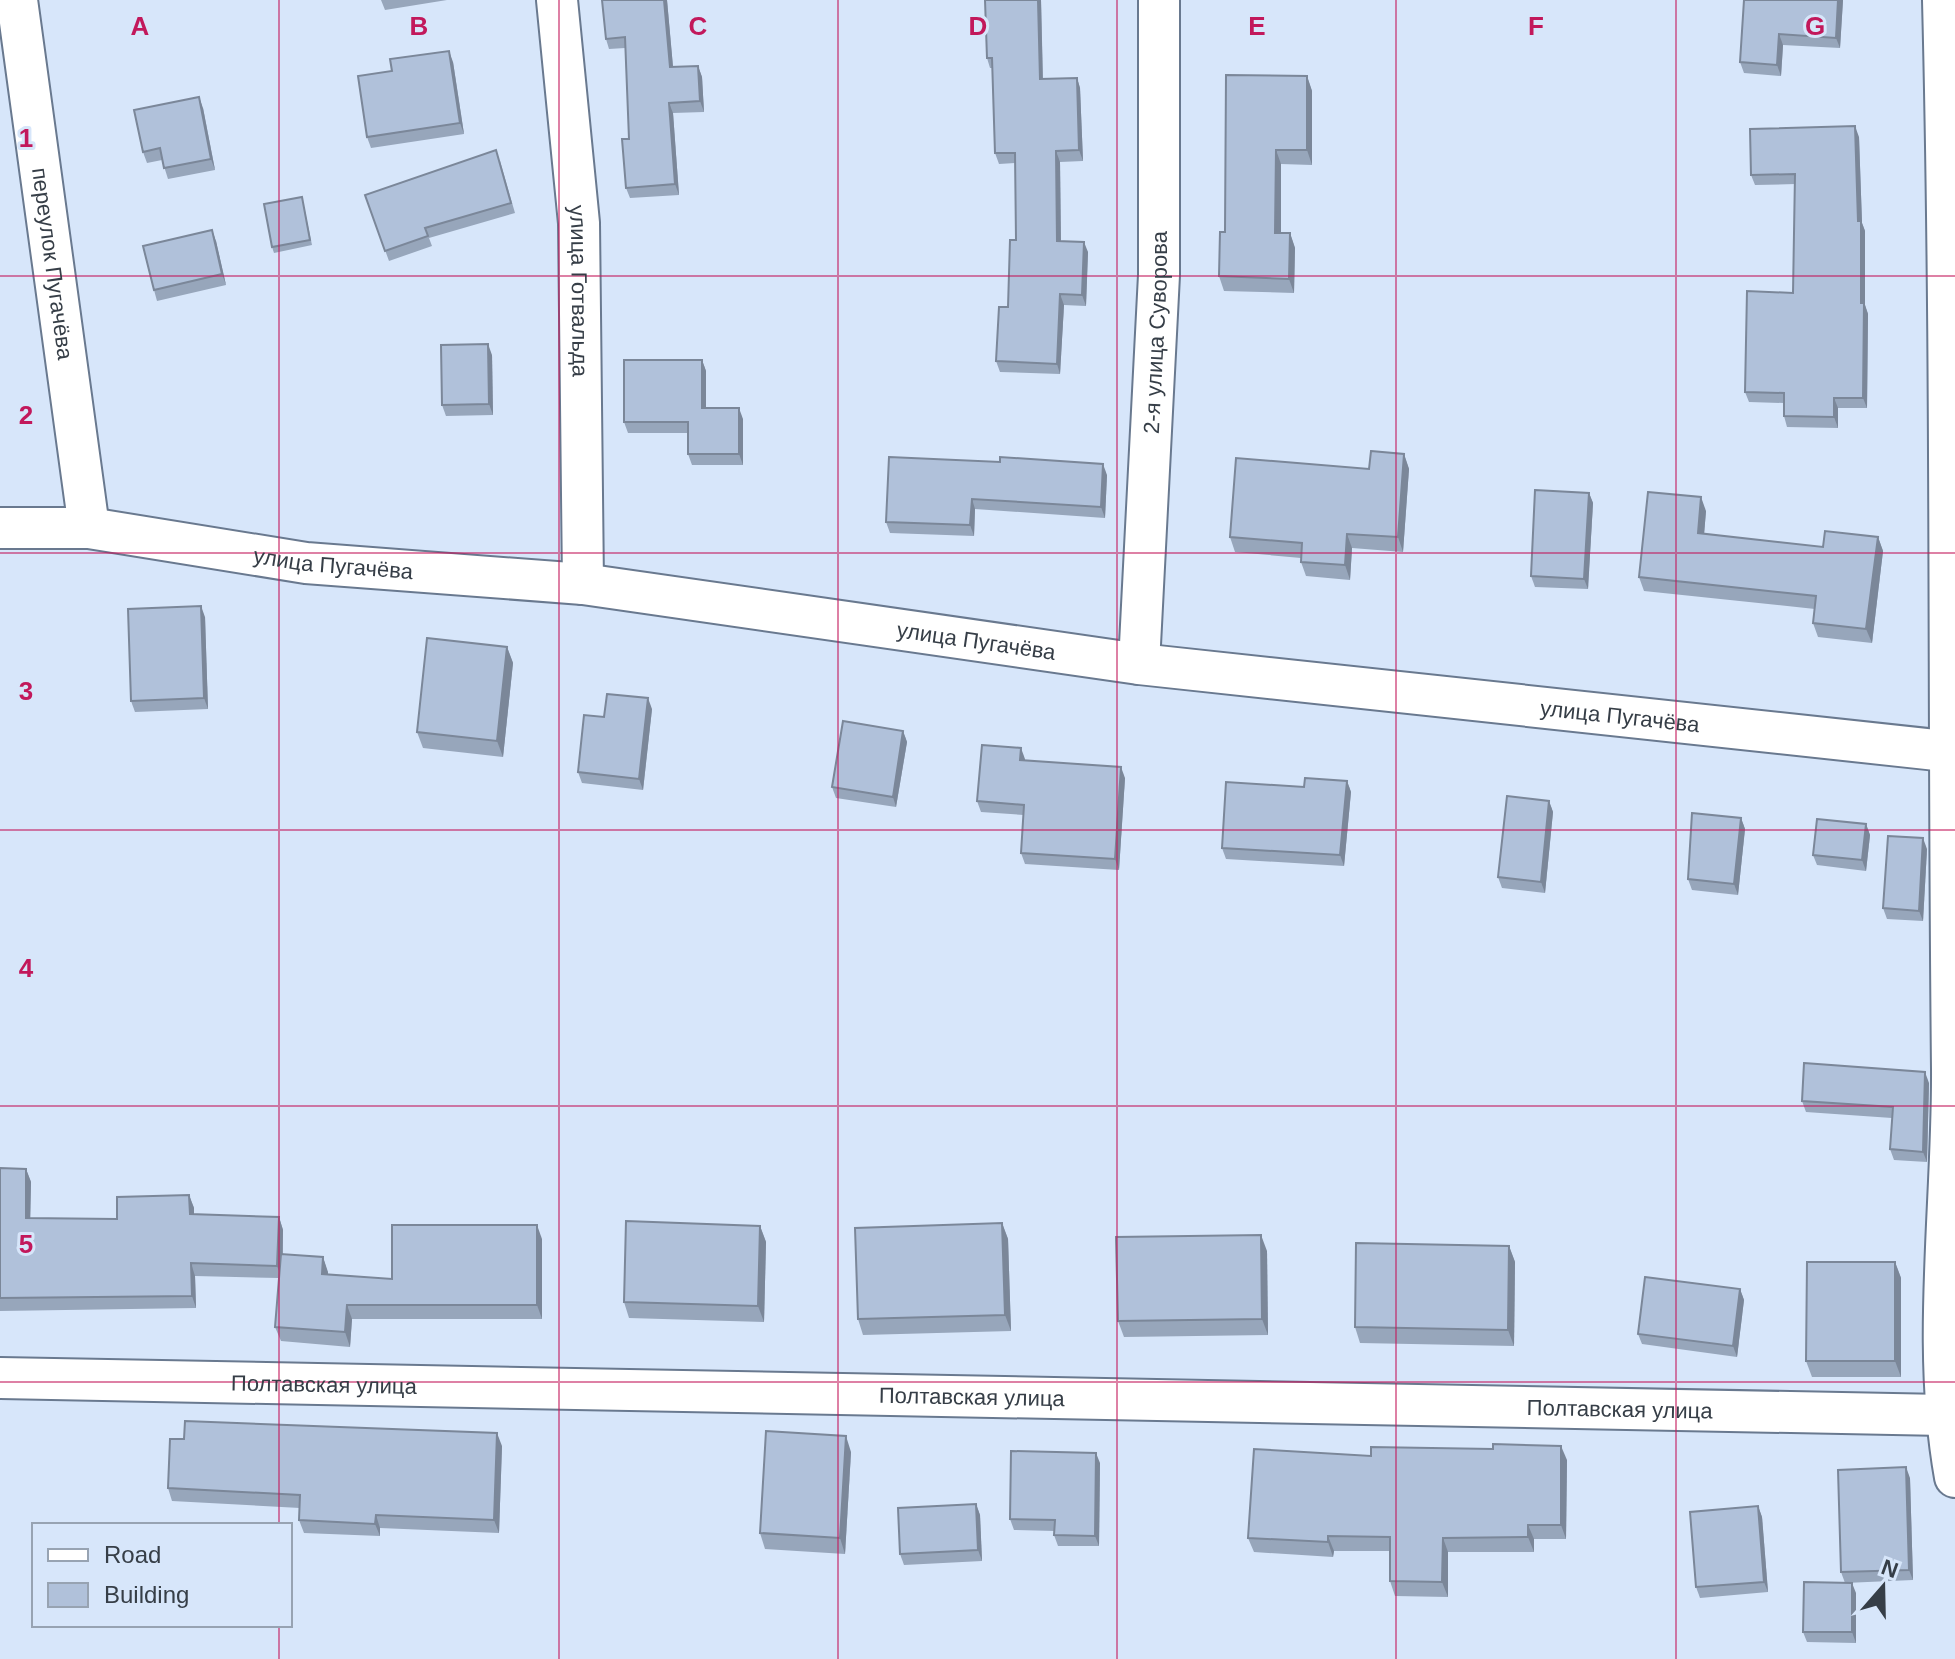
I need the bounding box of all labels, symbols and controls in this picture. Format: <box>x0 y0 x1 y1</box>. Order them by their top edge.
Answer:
text: A <box>131 11 150 41</box>
text: B <box>410 11 428 41</box>
text: C <box>689 11 708 41</box>
text: D <box>969 11 987 41</box>
text: E <box>1248 11 1266 41</box>
text: F <box>1528 11 1544 41</box>
text: G <box>1805 11 1825 41</box>
text: 1 <box>19 123 33 153</box>
street label: переулок Пугачёва <box>27 166 78 362</box>
street label: улица Готвальда <box>564 204 593 378</box>
street label: 2-я улица Суворова <box>1139 230 1172 435</box>
text: 2 <box>19 400 33 430</box>
street label: улица Пугачёва <box>252 543 415 584</box>
street label: улица Пугачёва <box>895 617 1058 665</box>
text: 3 <box>19 676 33 706</box>
street label: улица Пугачёва <box>1539 695 1702 737</box>
text: 4 <box>19 953 34 983</box>
text: 5 <box>19 1229 33 1259</box>
street label: Полтавская улица <box>231 1370 418 1399</box>
street label: Полтавская улица <box>879 1383 1066 1411</box>
street label: Полтавская улица <box>1527 1395 1714 1424</box>
legend <box>32 1523 292 1627</box>
text: Road <box>104 1541 161 1568</box>
north arrow <box>1843 1547 1923 1627</box>
text: N <box>1878 1554 1901 1583</box>
text: Building <box>104 1581 189 1608</box>

